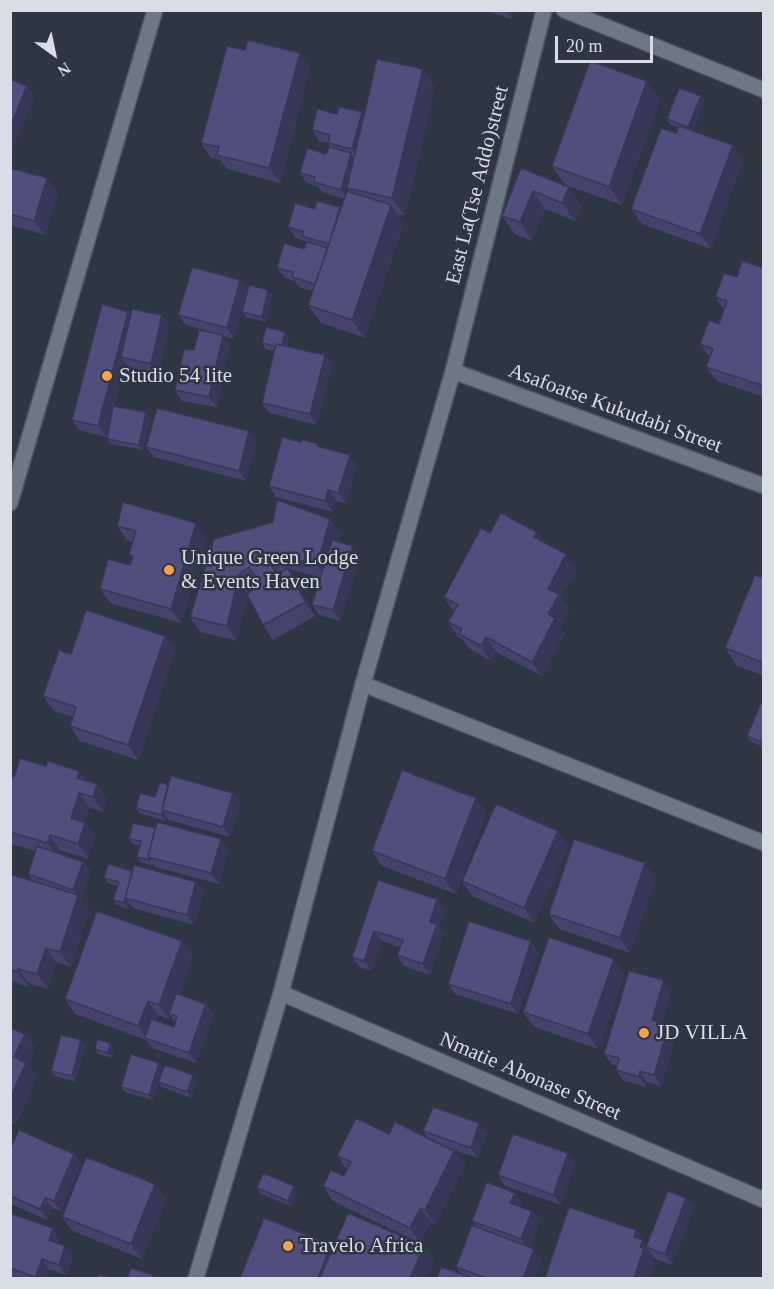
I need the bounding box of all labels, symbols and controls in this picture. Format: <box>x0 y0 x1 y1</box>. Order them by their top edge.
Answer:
north arrow <box>24 24 84 84</box>
scale bar <box>558 24 656 62</box>
text: 20 m <box>566 36 603 56</box>
text: N <box>55 59 74 80</box>
street label: East La(Tse Addo)street <box>441 83 515 287</box>
street label: Asafoatse Kukudabi Street <box>505 359 725 459</box>
place label: Studio 54 lite <box>119 363 232 389</box>
marker: Studio 54 lite <box>100 369 114 383</box>
place label: Unique Green Lodge & Events Haven <box>181 545 358 595</box>
marker: Unique Green Lodge & Events Haven <box>162 563 176 577</box>
place label: JD VILLA <box>656 1020 748 1046</box>
marker: JD VILLA <box>637 1026 651 1040</box>
street label: Nmatie Abonase Street <box>435 1027 625 1127</box>
place label: Travelo Africa <box>300 1233 423 1259</box>
marker: Travelo Africa <box>281 1239 295 1253</box>

